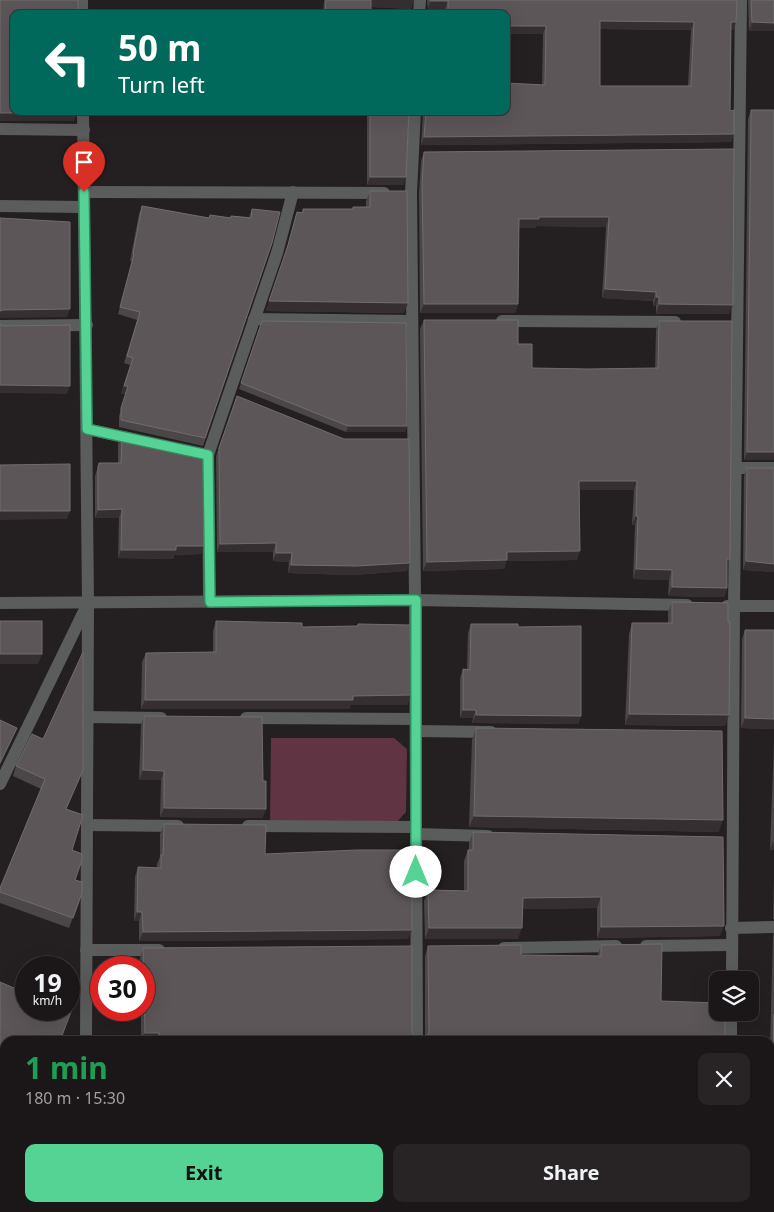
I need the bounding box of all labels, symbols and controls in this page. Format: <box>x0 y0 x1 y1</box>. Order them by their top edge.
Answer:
text: 50 m <box>118 24 201 71</box>
icon: left <box>35 30 100 95</box>
text: Turn left <box>118 69 205 99</box>
pin <box>63 141 105 192</box>
icon: arrive <box>70 148 98 176</box>
position arrow <box>389 845 441 897</box>
speed limit sign: 30 <box>90 956 155 1021</box>
text: 19 <box>33 965 62 999</box>
map controls <box>709 971 759 1021</box>
button: layers <box>709 971 759 1021</box>
text: km/h <box>33 992 62 1009</box>
text: 1 min <box>25 1047 108 1088</box>
button: close <box>698 1053 750 1105</box>
text: 180 m · 15:30 <box>25 1087 125 1109</box>
button: Exit <box>25 1144 383 1202</box>
button: Share <box>393 1144 750 1202</box>

